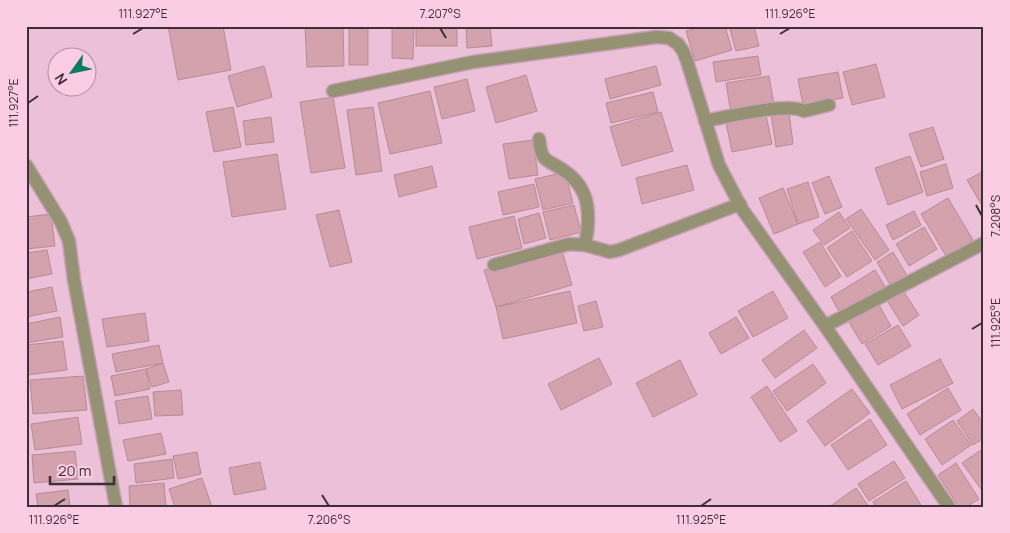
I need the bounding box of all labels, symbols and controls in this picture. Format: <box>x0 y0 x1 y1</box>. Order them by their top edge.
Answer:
text: 111.927°E <box>118 5 168 22</box>
text: 7.207°S <box>419 5 461 22</box>
text: 111.926°E <box>765 5 815 22</box>
north arrow <box>48 48 98 98</box>
text: N <box>50 70 71 89</box>
text: 111.927°E <box>5 78 22 128</box>
text: 7.208°S <box>987 195 1004 237</box>
text: 111.925°E <box>987 298 1004 348</box>
scale bar <box>50 453 114 485</box>
text: 20 m <box>58 460 91 481</box>
text: 111.926°E <box>29 511 79 528</box>
text: 7.206°S <box>308 511 350 528</box>
text: 111.925°E <box>676 511 726 528</box>

